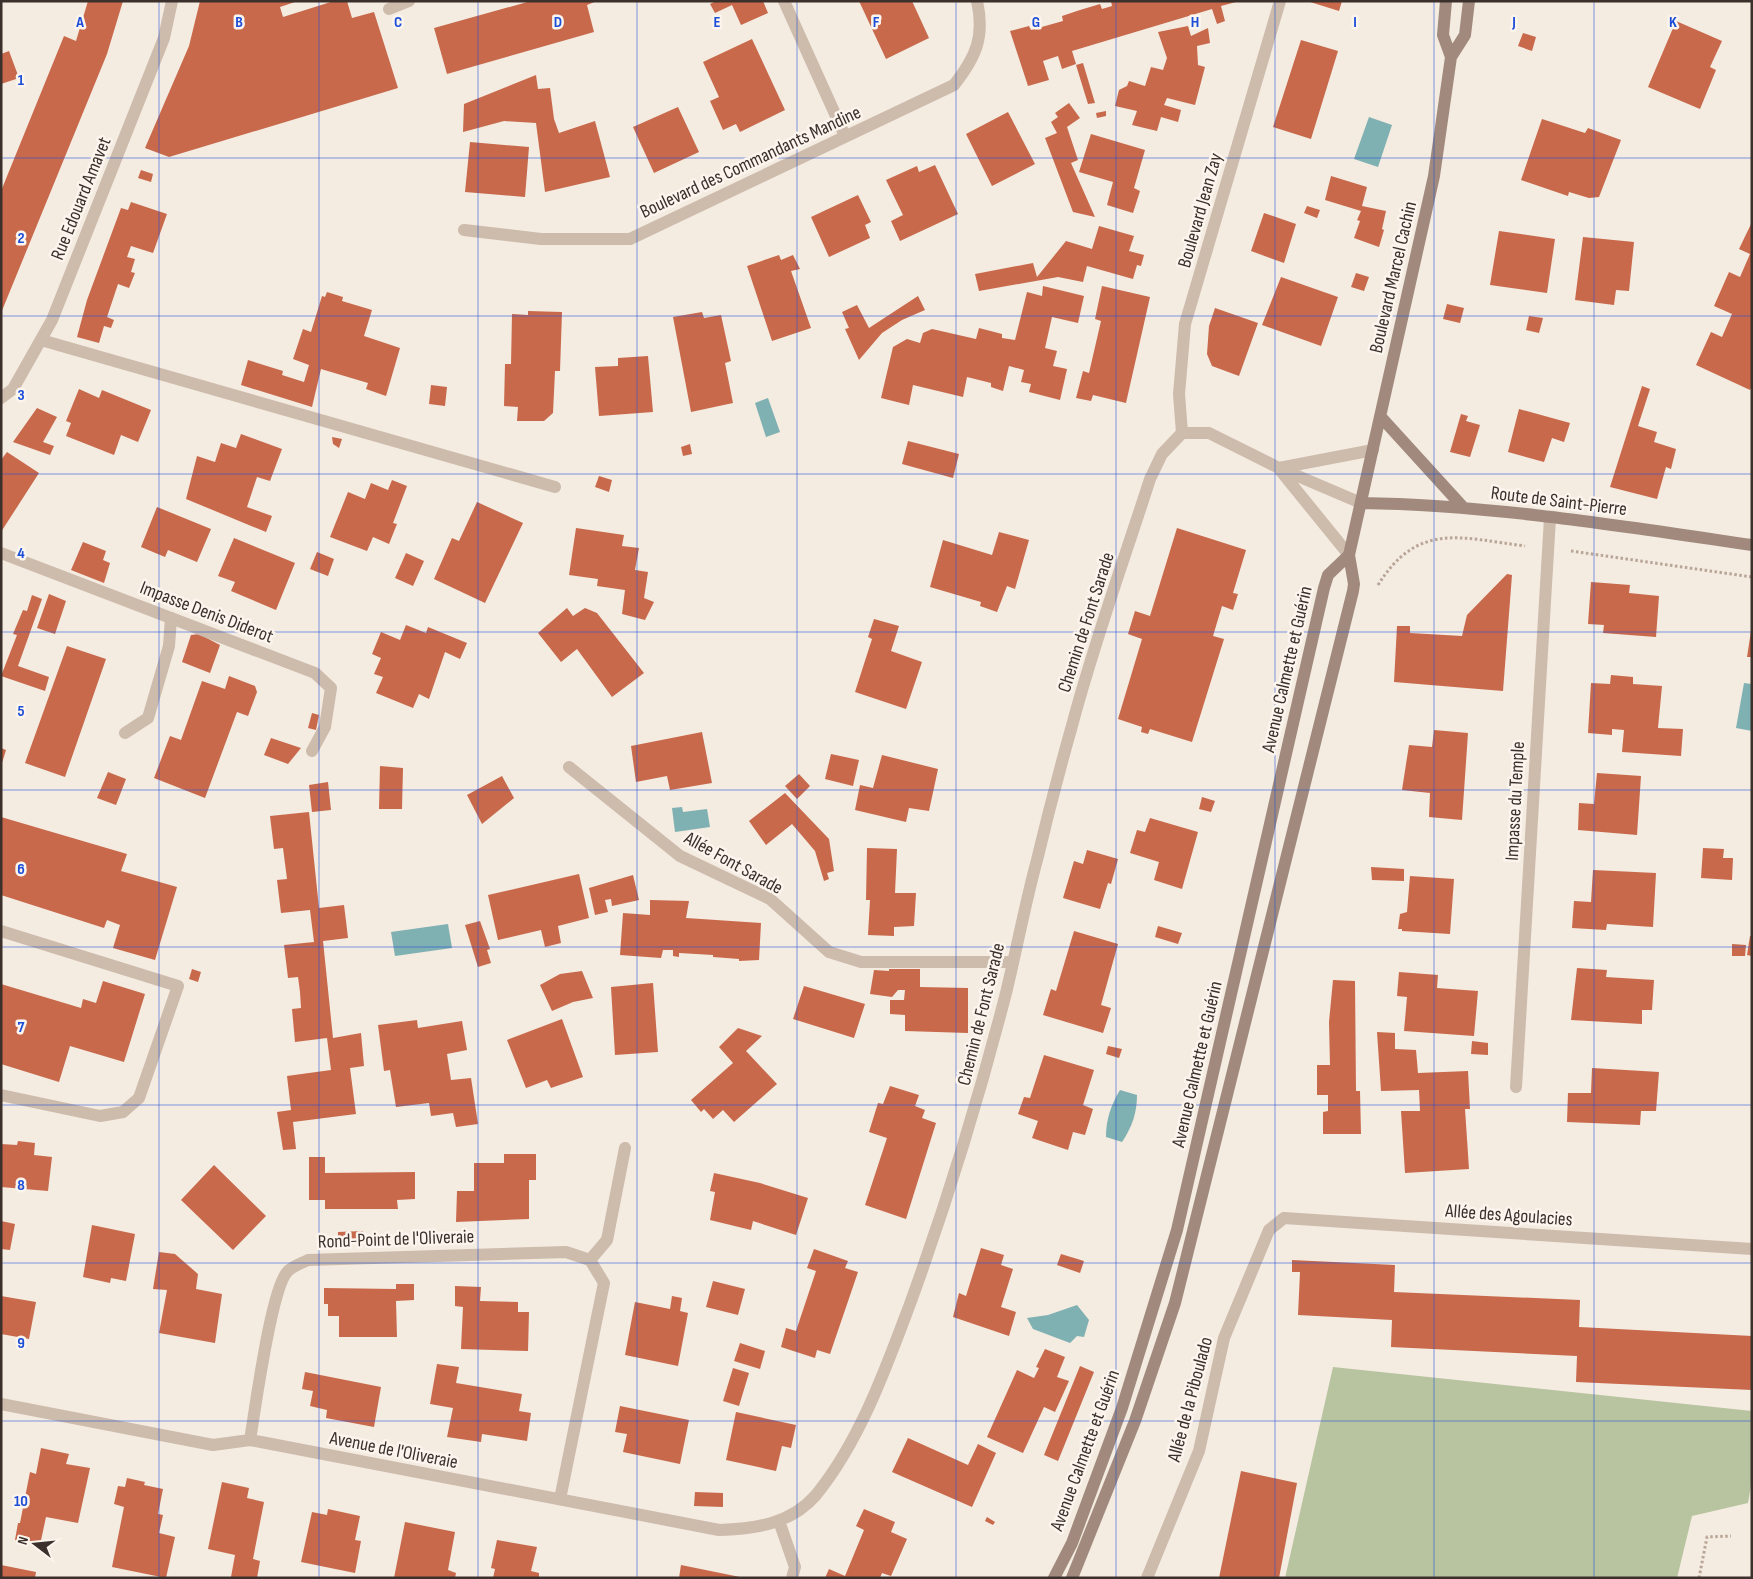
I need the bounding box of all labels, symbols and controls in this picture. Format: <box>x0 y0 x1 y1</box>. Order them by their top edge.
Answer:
text: A <box>75 13 84 32</box>
text: B <box>235 13 243 32</box>
text: C <box>394 13 402 32</box>
text: D <box>554 13 562 32</box>
text: E <box>714 13 721 32</box>
text: F <box>873 13 880 32</box>
text: G <box>1032 13 1040 32</box>
text: H <box>1191 13 1199 32</box>
text: I <box>1353 13 1357 32</box>
text: J <box>1511 13 1516 32</box>
text: K <box>1669 13 1677 32</box>
text: 1 <box>18 71 25 90</box>
street label: Boulevard des Commandants Mandine <box>637 101 865 224</box>
street label: Rue Edouard Amavet <box>46 133 117 263</box>
street label: Boulevard Jean Zay <box>1173 150 1228 270</box>
street label: Boulevard Marcel Cachin <box>1365 199 1422 355</box>
text: 2 <box>17 229 25 248</box>
text: 3 <box>17 386 25 405</box>
street label: Route de Saint-Pierre <box>1490 482 1628 521</box>
text: 4 <box>17 544 25 563</box>
street label: Chemin de Font Sarade <box>1053 550 1120 695</box>
street label: Impasse Denis Diderot <box>136 576 277 648</box>
street label: Avenue Calmette et Guérin <box>1257 584 1318 756</box>
text: 5 <box>17 702 25 721</box>
street label: Impasse du Temple <box>1501 741 1530 861</box>
street label: Allée Font Sarade <box>679 826 787 900</box>
text: 6 <box>17 860 25 879</box>
street label: Chemin de Font Sarade <box>953 941 1010 1088</box>
street label: Avenue Calmette et Guérin <box>1167 979 1228 1151</box>
text: 7 <box>18 1018 25 1037</box>
text: 8 <box>17 1176 25 1195</box>
street label: Allée des Agoulacies <box>1444 1200 1573 1231</box>
street label: Rond-Point de l'Oliveraie <box>317 1225 475 1254</box>
text: 9 <box>17 1334 25 1353</box>
street label: Allée de la Piboulado <box>1163 1335 1218 1465</box>
street label: Avenue Calmette et Guérin <box>1045 1367 1125 1535</box>
street label: Avenue de l'Oliveraie <box>327 1427 460 1474</box>
text: 10 <box>14 1492 28 1511</box>
north arrow <box>10 1519 60 1569</box>
text: N <box>14 1535 32 1546</box>

